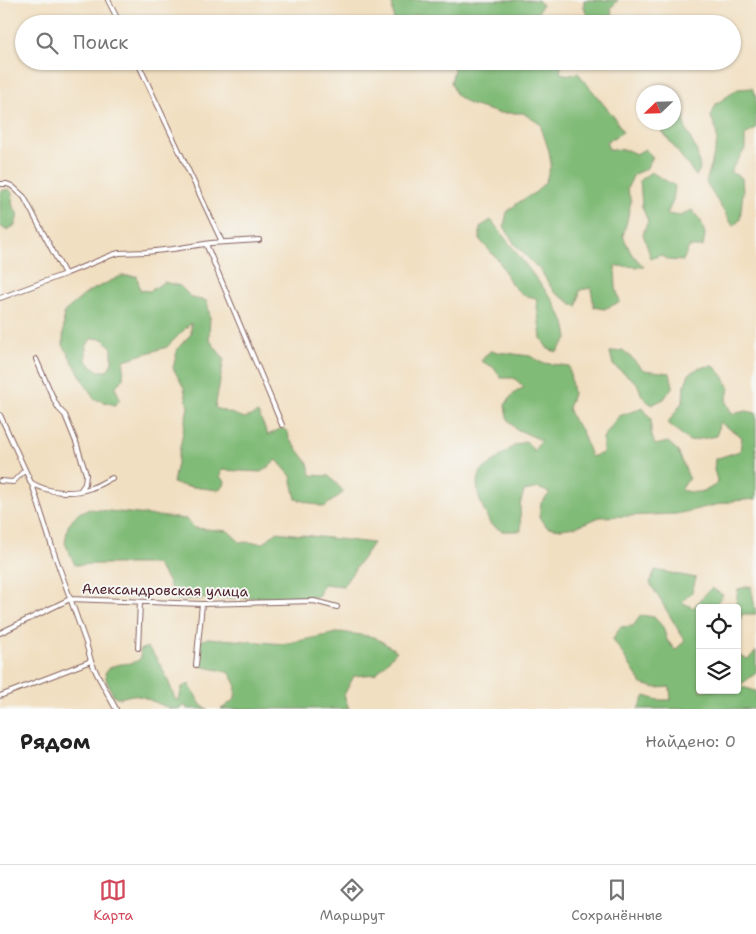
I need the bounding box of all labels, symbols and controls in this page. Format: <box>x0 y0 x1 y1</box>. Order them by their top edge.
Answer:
search box <box>15 15 741 70</box>
icon: search <box>33 29 61 57</box>
text: Поиск <box>73 30 128 55</box>
north arrow <box>636 85 681 130</box>
street label: Александровская улица <box>82 580 249 600</box>
map controls <box>696 604 741 694</box>
button: locate <box>696 604 741 649</box>
button: layers <box>696 649 741 694</box>
text: Рядом <box>20 728 90 756</box>
text: Найдено: 0 <box>645 731 736 752</box>
tab: Карта <box>93 876 133 924</box>
tab: Маршрут <box>320 876 385 924</box>
tab: Сохранённые <box>571 876 663 924</box>

